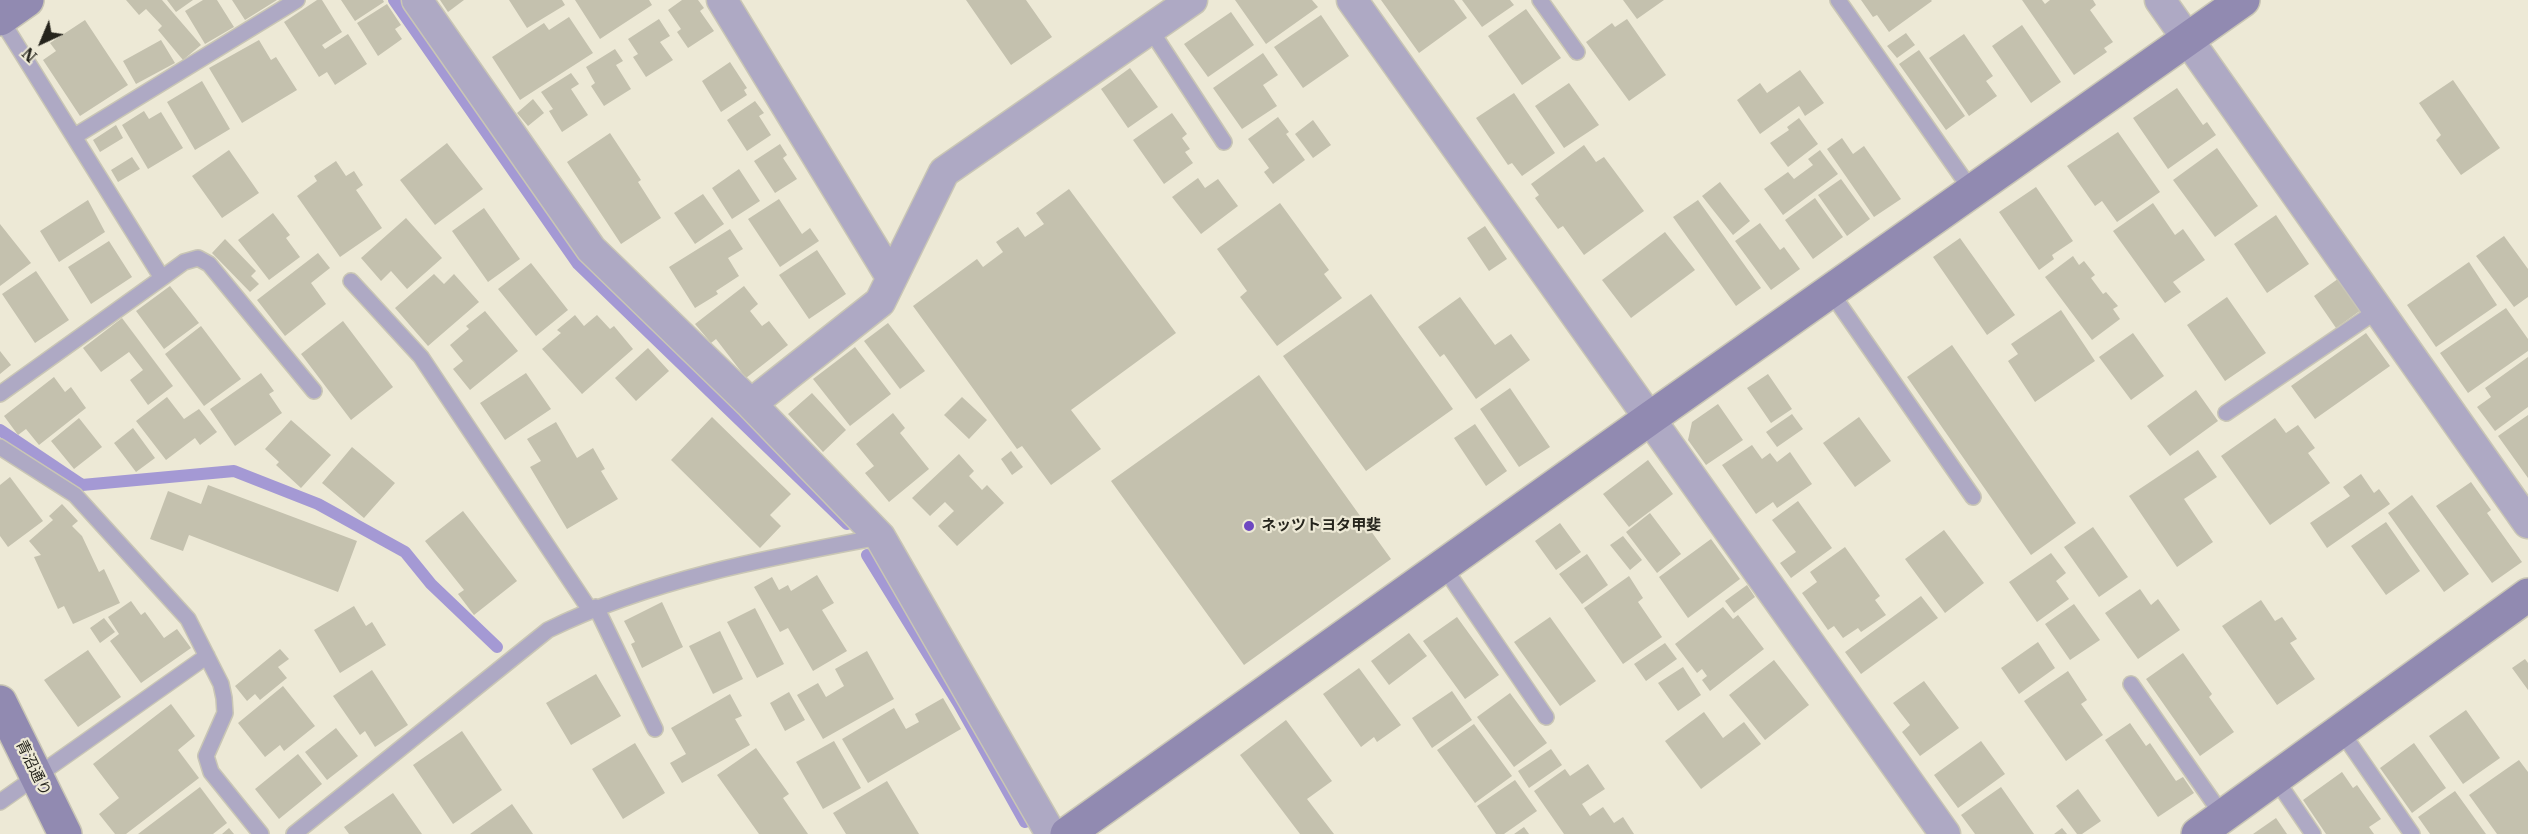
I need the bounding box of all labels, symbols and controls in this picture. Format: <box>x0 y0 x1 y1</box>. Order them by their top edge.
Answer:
north arrow <box>12 12 72 72</box>
text: N <box>18 43 41 67</box>
place label: ネッツトヨタ甲斐 <box>1261 517 1381 535</box>
marker: ネッツトヨタ甲斐 <box>1242 519 1256 533</box>
street label: 青沼通り <box>12 737 54 799</box>

